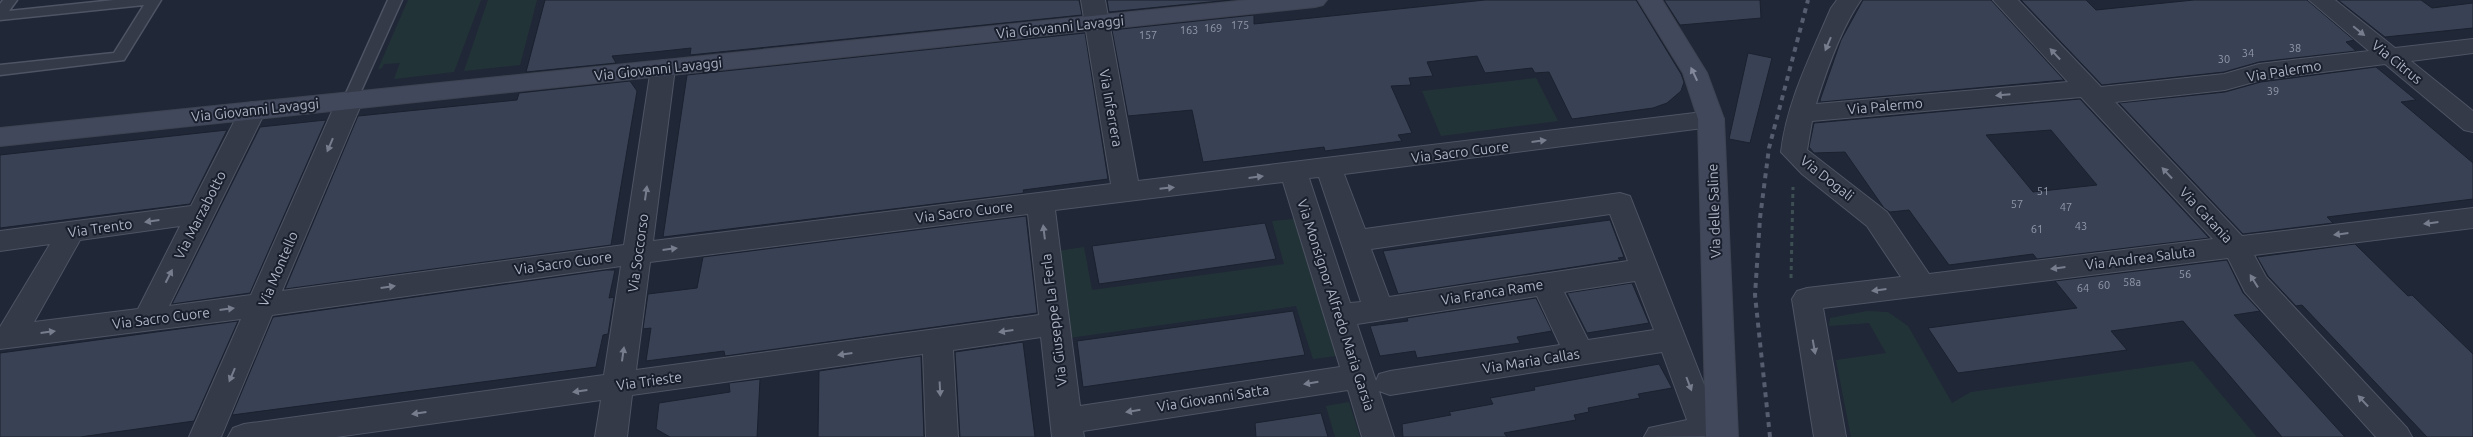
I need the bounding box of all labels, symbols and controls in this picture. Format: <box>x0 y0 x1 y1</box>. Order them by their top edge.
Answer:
street label: Via Giovanni Lavaggi <box>995 12 1125 42</box>
house number: 175 <box>1231 19 1249 31</box>
house number: 169 <box>1204 22 1222 34</box>
house number: 163 <box>1180 24 1198 36</box>
one-way arrow <box>2352 25 2365 36</box>
house number: 157 <box>1139 29 1157 41</box>
one-way arrow <box>1824 37 1832 51</box>
street label: Via Citrus <box>2369 37 2425 87</box>
house number: 38 <box>2289 42 2301 54</box>
house number: 34 <box>2242 47 2254 59</box>
one-way arrow <box>2049 49 2061 61</box>
house number: 30 <box>2218 53 2230 65</box>
street label: Via Giovanni Lavaggi <box>593 54 723 84</box>
street label: Via Palermo <box>2245 57 2323 85</box>
one-way arrow <box>1690 67 1698 81</box>
street label: Via Inferrera <box>1096 68 1126 148</box>
house number: 39 <box>2267 85 2279 97</box>
one-way arrow <box>1995 91 2011 99</box>
street label: Via Giovanni Lavaggi <box>190 95 320 125</box>
street label: Via Palermo <box>1847 95 1923 117</box>
one-way arrow <box>1531 137 1547 145</box>
one-way arrow <box>326 138 334 152</box>
street label: Via Sacro Cuore <box>1410 138 1510 166</box>
street label: Via Dogali <box>1797 152 1857 204</box>
street label: Via delle Saline <box>1704 163 1724 259</box>
one-way arrow <box>2161 167 2173 179</box>
street label: Via Marzabotto <box>171 168 229 262</box>
one-way arrow <box>1248 173 1264 181</box>
one-way arrow <box>1159 184 1175 192</box>
street label: Via Catania <box>2176 184 2236 246</box>
one-way arrow <box>642 185 650 201</box>
house number: 51 <box>2037 185 2049 197</box>
street label: Via Monsignor Alfredo Maria Garsia <box>1294 197 1378 413</box>
street label: Via Sacro Cuore <box>914 198 1014 226</box>
house number: 57 <box>2011 198 2023 210</box>
house number: 47 <box>2060 201 2072 213</box>
street label: Via Soccorso <box>625 213 651 293</box>
street label: Via Trento <box>67 216 133 240</box>
one-way arrow <box>144 217 160 225</box>
one-way arrow <box>2423 219 2439 227</box>
house number: 43 <box>2075 220 2087 232</box>
house number: 61 <box>2031 223 2043 235</box>
one-way arrow <box>1039 224 1047 240</box>
street label: Via Montello <box>255 229 301 309</box>
one-way arrow <box>2333 230 2349 238</box>
street label: Via Andrea Saluta <box>2084 243 2196 273</box>
one-way arrow <box>663 245 679 253</box>
street label: Via Sacro Cuore <box>513 248 613 278</box>
street label: Via Giuseppe La Ferla <box>1038 253 1070 387</box>
one-way arrow <box>2050 264 2066 272</box>
house number: 56 <box>2179 268 2191 280</box>
one-way arrow <box>165 269 173 283</box>
one-way arrow <box>2250 274 2259 287</box>
street label: Via Franca Rame <box>1440 276 1544 308</box>
house number: 58a <box>2123 276 2141 288</box>
house number: 60 <box>2098 279 2110 291</box>
house number: 64 <box>2077 282 2089 294</box>
one-way arrow <box>380 283 396 291</box>
one-way arrow <box>1871 286 1887 294</box>
street label: Via Sacro Cuore <box>111 304 211 332</box>
one-way arrow <box>219 305 235 313</box>
one-way arrow <box>998 327 1014 335</box>
one-way arrow <box>41 328 57 336</box>
one-way arrow <box>1810 340 1818 356</box>
street label: Via Maria Callas <box>1481 345 1581 377</box>
one-way arrow <box>619 346 627 362</box>
one-way arrow <box>837 350 853 358</box>
one-way arrow <box>227 368 235 382</box>
street label: Via Trieste <box>615 368 683 394</box>
one-way arrow <box>1686 377 1693 392</box>
one-way arrow <box>1302 380 1318 388</box>
one-way arrow <box>936 381 944 397</box>
street label: Via Giovanni Satta <box>1156 381 1270 415</box>
one-way arrow <box>572 387 588 395</box>
one-way arrow <box>2357 396 2369 408</box>
one-way arrow <box>1125 407 1141 415</box>
one-way arrow <box>411 409 427 417</box>

